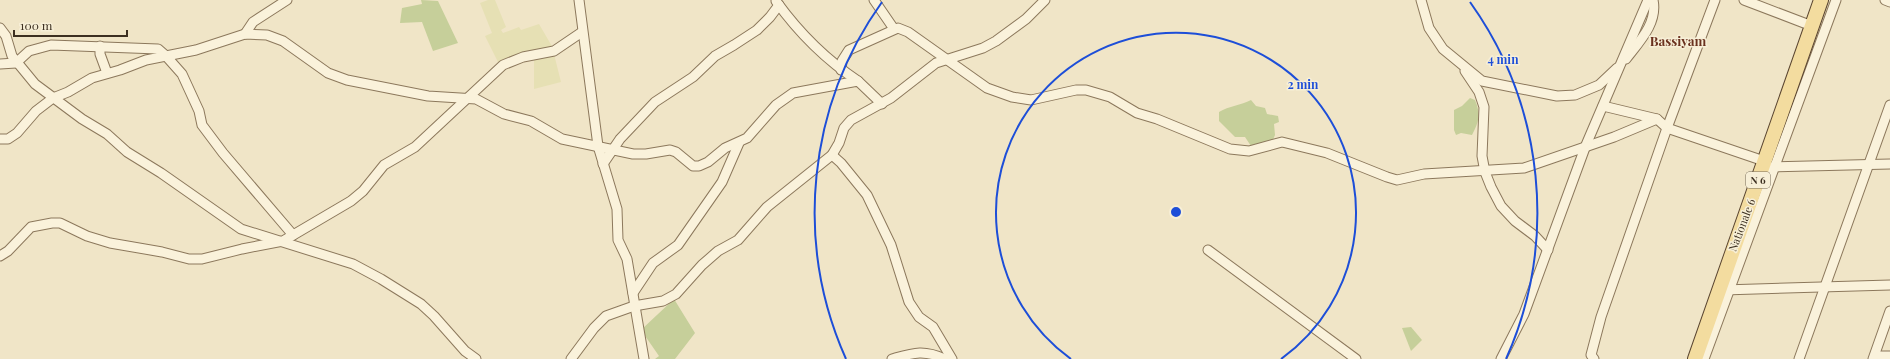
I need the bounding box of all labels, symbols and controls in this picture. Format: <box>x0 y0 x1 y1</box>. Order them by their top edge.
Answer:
scale bar <box>14 12 127 38</box>
text: 100 m <box>20 17 53 33</box>
district label: Bassiyam <box>1650 32 1707 49</box>
text: 4 min <box>1487 51 1519 67</box>
text: 2 min <box>1288 76 1319 92</box>
road number: N 6 <box>1746 172 1770 188</box>
street label: Nationale 6 <box>1725 196 1759 253</box>
centre of rings <box>1169 205 1183 219</box>

